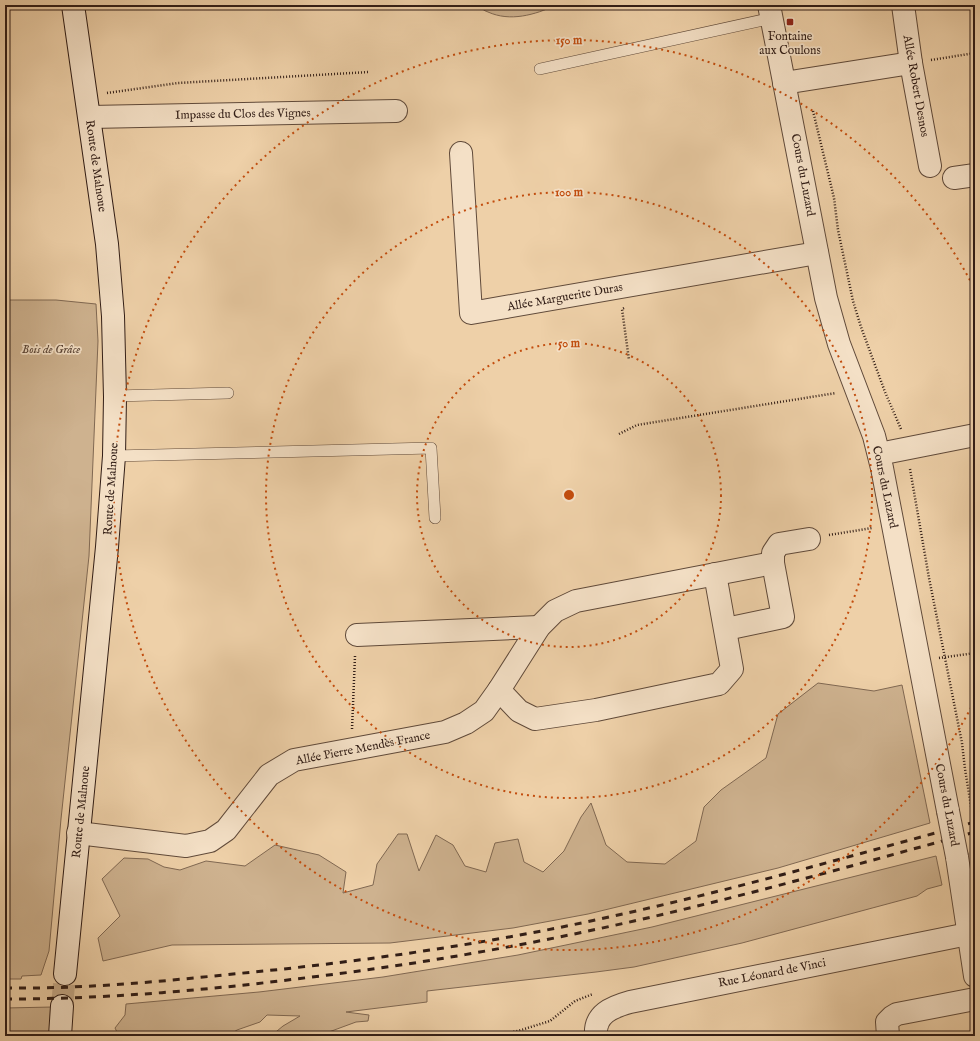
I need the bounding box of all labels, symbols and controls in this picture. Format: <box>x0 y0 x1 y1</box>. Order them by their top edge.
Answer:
marker: Fontaine aux Coulons <box>785 17 795 27</box>
place label: Fontaine aux Coulons <box>759 29 821 58</box>
text: 150 m <box>556 33 583 48</box>
street label: Allée Robert Desnos <box>899 33 932 138</box>
street label: Impasse du Clos des Vignes <box>175 105 311 124</box>
street label: Route de Malnoue <box>82 119 110 213</box>
street label: Cours du Luzard <box>788 132 818 218</box>
text: 100 m <box>555 185 584 200</box>
street label: Allée Marguerite Duras <box>505 279 624 315</box>
text: 50 m <box>558 336 581 351</box>
park label: Bois de Grâce <box>22 342 80 357</box>
street label: Route de Malnoue <box>100 442 122 536</box>
street label: Cours du Luzard <box>869 444 901 530</box>
centre of rings <box>562 488 576 502</box>
street label: Allée Pierre Mendès France <box>293 727 432 769</box>
street label: Cours du Luzard <box>932 762 962 848</box>
street label: Route de Malnoue <box>69 765 93 859</box>
street label: Rue Léonard de Vinci <box>717 955 827 991</box>

